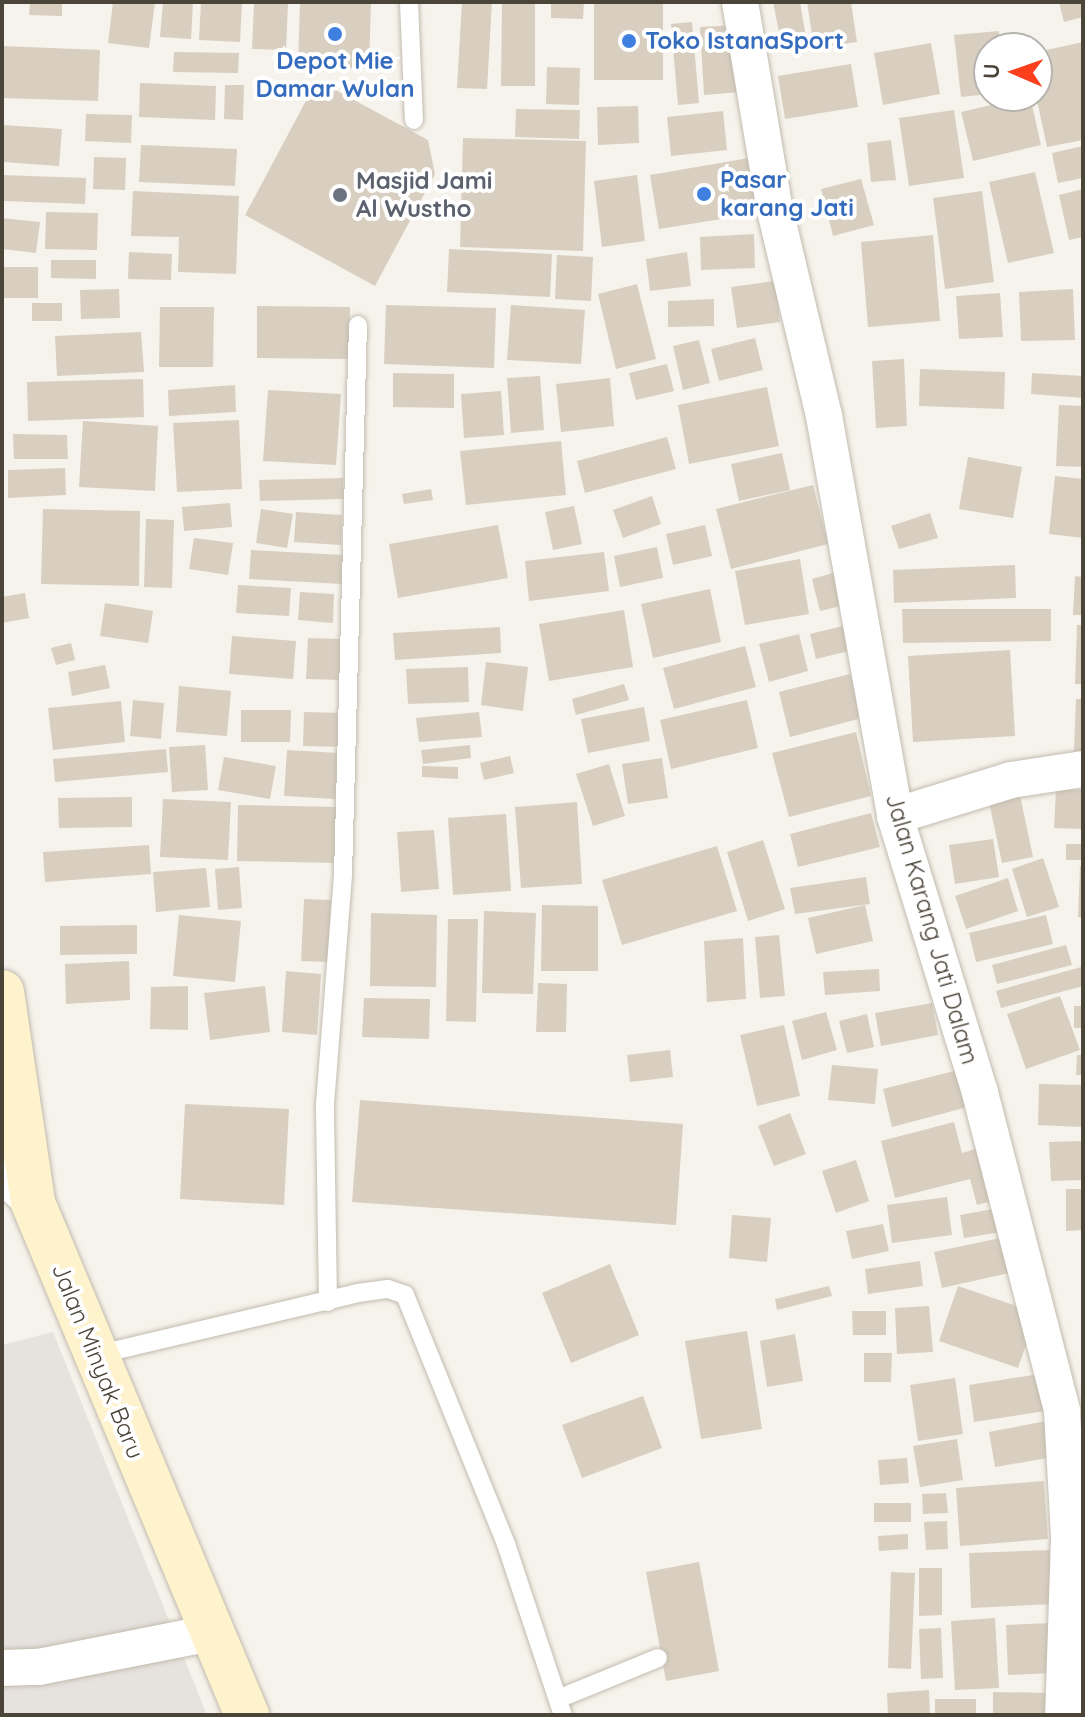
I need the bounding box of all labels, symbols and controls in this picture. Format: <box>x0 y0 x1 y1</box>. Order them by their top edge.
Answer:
marker: Depot Mie Damar Wulan <box>326 25 344 43</box>
place label: Toko IstanaSport <box>645 27 844 55</box>
marker: Toko IstanaSport <box>620 32 638 50</box>
north arrow <box>973 32 1053 112</box>
place label: Depot Mie Damar Wulan <box>256 47 414 103</box>
text: U <box>977 63 1005 79</box>
place label: Pasar karang Jati <box>720 166 854 222</box>
place label: Masjid Jami Al Wustho <box>356 167 492 223</box>
marker: Pasar karang Jati <box>695 185 713 203</box>
marker: Masjid Jami Al Wustho <box>331 186 349 204</box>
street label: Jalan Karang Jati Dalam <box>880 790 984 1068</box>
street label: Jalan Minyak Baru <box>46 1259 150 1463</box>

